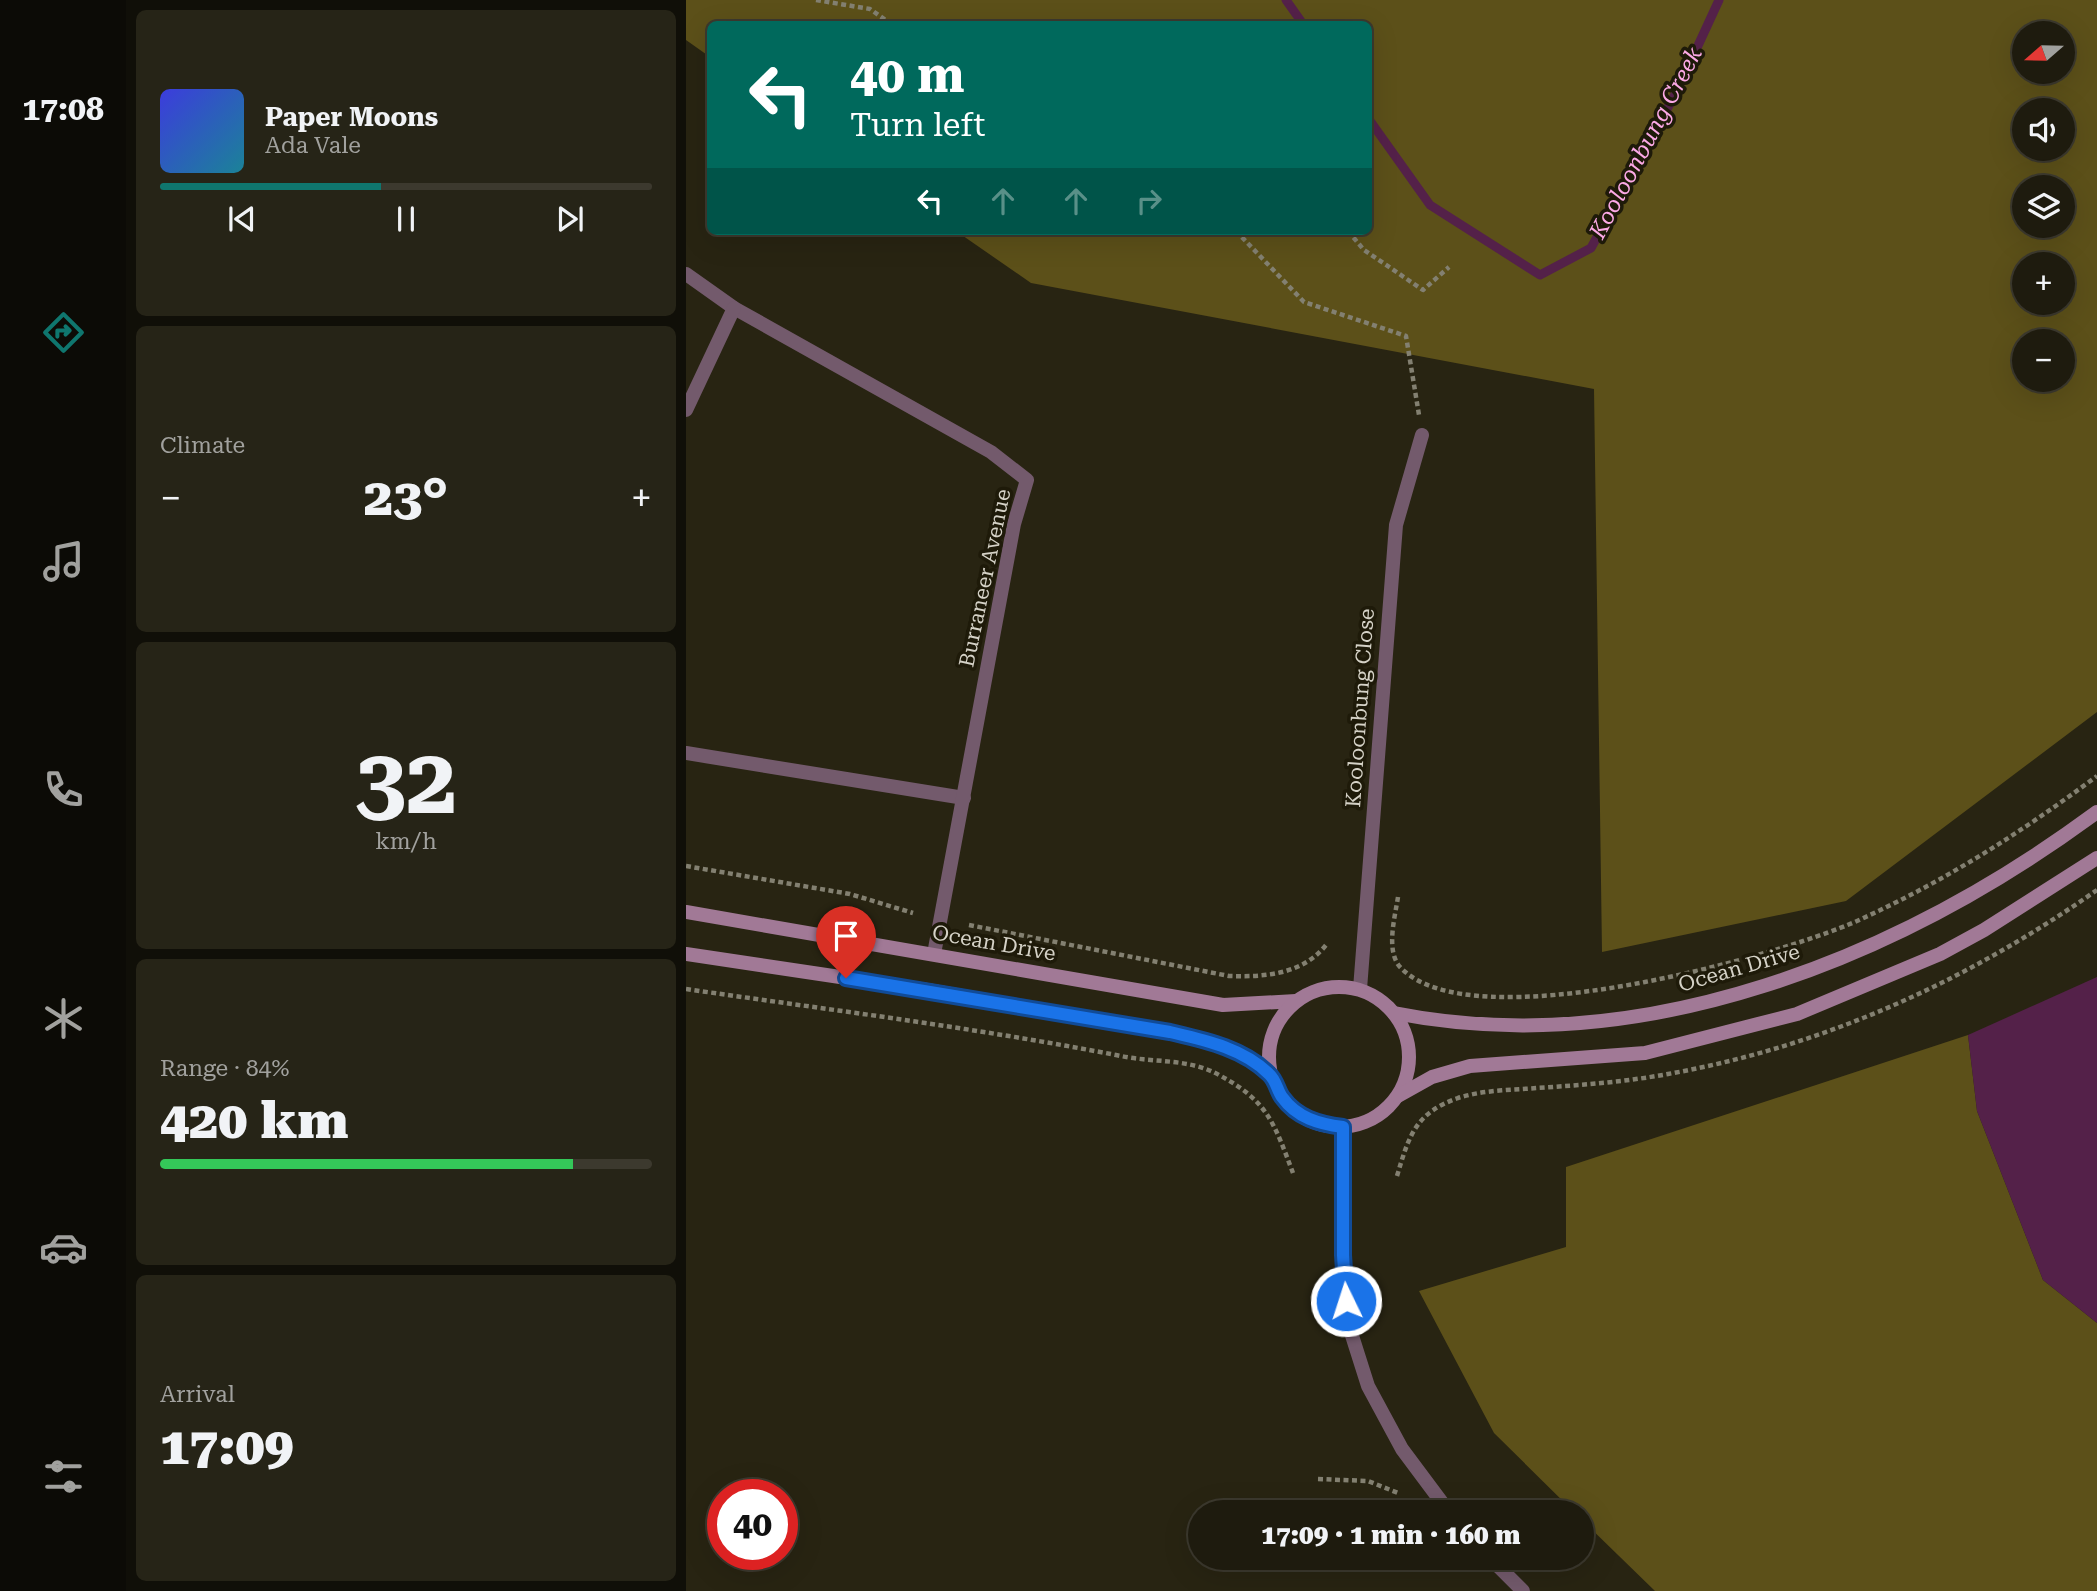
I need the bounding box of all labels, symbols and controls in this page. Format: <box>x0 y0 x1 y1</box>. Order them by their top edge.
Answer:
north arrow <box>2012 21 2076 84</box>
map controls <box>2012 21 2075 392</box>
water label: Kooloonbung Creek <box>1584 42 1708 244</box>
text: 40 m <box>850 47 965 104</box>
icon: left <box>735 49 826 140</box>
text: 17:08 <box>22 90 104 128</box>
button: sound <box>2012 98 2075 161</box>
text: Paper Moons <box>265 102 438 132</box>
text: Turn left <box>850 106 985 144</box>
text: Ada Vale <box>265 132 361 159</box>
button: layers <box>2012 175 2075 238</box>
icon: left <box>911 182 949 220</box>
icon: ahead <box>984 182 1022 220</box>
icon: ahead <box>1057 182 1095 220</box>
icon: right <box>1130 182 1168 220</box>
icon: previous <box>223 200 261 238</box>
icon: pause <box>387 200 425 238</box>
icon: next <box>551 200 589 238</box>
button: + <box>2012 252 2075 315</box>
icon: directions <box>39 308 88 357</box>
button: − <box>2012 329 2075 392</box>
text: Climate <box>160 432 245 459</box>
text: 23° <box>364 467 448 528</box>
text: − <box>160 476 181 520</box>
text: + <box>631 476 652 520</box>
street label: Burraneer Avenue <box>954 487 1016 669</box>
icon: music <box>39 537 88 586</box>
street label: Kooloonbung Close <box>1341 608 1379 808</box>
text: 32 <box>355 729 457 835</box>
icon: phone <box>39 765 88 814</box>
text: km/h <box>375 828 437 855</box>
pin <box>816 906 876 978</box>
icon: arrive <box>827 917 865 955</box>
street label: Ocean Drive <box>930 920 1058 966</box>
street label: Ocean Drive <box>1676 939 1802 997</box>
icon: climate <box>39 994 88 1043</box>
text: Range · 84% <box>160 1055 289 1082</box>
text: 420 km <box>160 1090 348 1151</box>
icon: car <box>39 1223 88 1272</box>
position arrow <box>1309 1264 1383 1338</box>
text: Arrival <box>160 1381 235 1408</box>
text: 17:09 <box>160 1416 294 1477</box>
icon: filters <box>39 1452 88 1501</box>
speed limit sign: 40 <box>707 1479 798 1570</box>
text: 17:09 · 1 min · 160 m <box>1261 1520 1521 1550</box>

